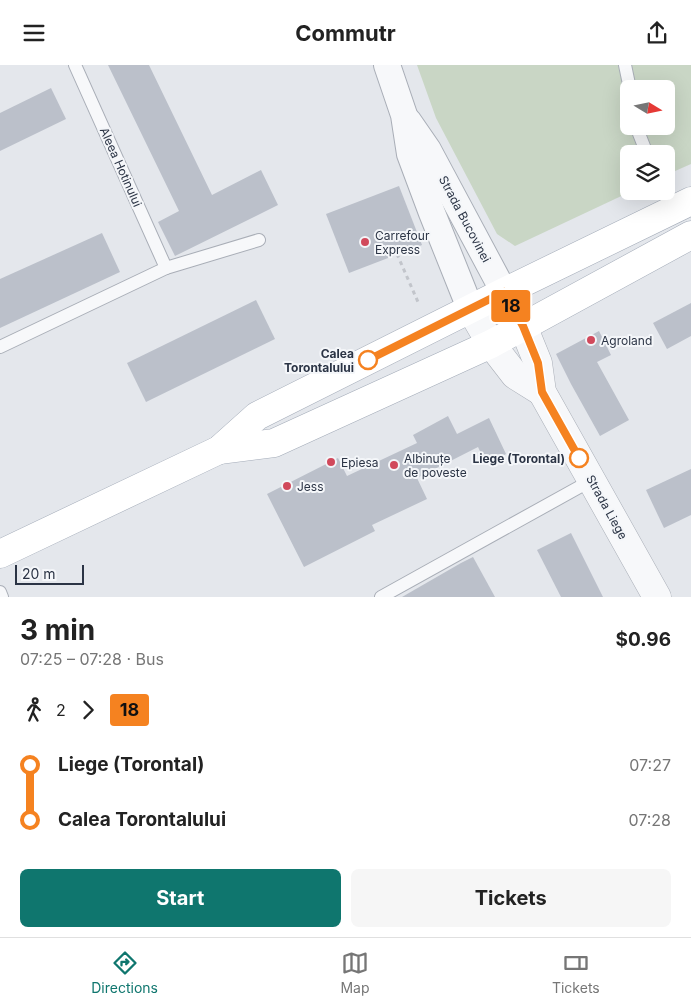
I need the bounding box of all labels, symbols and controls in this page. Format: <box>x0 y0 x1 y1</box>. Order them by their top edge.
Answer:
icon: menu <box>20 19 48 47</box>
icon: share <box>643 19 671 47</box>
text: Commutr <box>295 20 396 46</box>
north arrow <box>620 80 675 135</box>
map controls <box>620 80 675 200</box>
street label: Aleea Hotinului <box>97 125 145 209</box>
button: layers <box>620 145 675 200</box>
street label: Strada Bucovinei <box>436 173 494 265</box>
place label: Carrefour Express <box>375 228 430 257</box>
marker: Carrefour Express <box>359 236 371 248</box>
line badge: 18 <box>488 290 534 322</box>
text: 18 <box>501 295 521 316</box>
place label: Agroland <box>601 333 652 348</box>
marker: Agroland <box>585 334 597 346</box>
place label: Calea Torontalului <box>284 346 354 375</box>
marker: Calea Torontalului <box>358 350 378 370</box>
marker: Liege (Torontal) <box>569 448 589 468</box>
place label: Albinuțe de poveste <box>404 451 467 480</box>
place label: Liege (Torontal) <box>472 451 565 466</box>
place label: Epiesa <box>341 455 379 470</box>
marker: Epiesa <box>325 456 337 468</box>
marker: Albinuțe de poveste <box>388 459 400 471</box>
street label: Strada Liege <box>583 472 631 542</box>
place label: Jess <box>297 479 324 494</box>
marker: Jess <box>281 480 293 492</box>
scale bar <box>15 562 84 585</box>
text: 20 m <box>22 565 56 582</box>
text: 3 min <box>20 613 95 647</box>
text: $0.96 <box>616 628 671 651</box>
text: 07:25 – 07:28 · Bus <box>20 649 164 669</box>
icon: walk <box>20 696 48 724</box>
icon: forward <box>74 696 102 724</box>
text: 18 <box>120 699 139 720</box>
text: 2 <box>56 700 66 720</box>
text: Liege (Torontal) <box>58 753 205 776</box>
text: 07:27 <box>629 755 671 775</box>
text: Calea Torontalului <box>58 808 226 831</box>
text: 07:28 <box>628 810 671 830</box>
button: Start <box>20 869 341 927</box>
button: Tickets <box>351 869 671 927</box>
tab: Directions <box>91 949 158 996</box>
tab: Map <box>340 949 369 996</box>
tab: Tickets <box>552 949 600 996</box>

